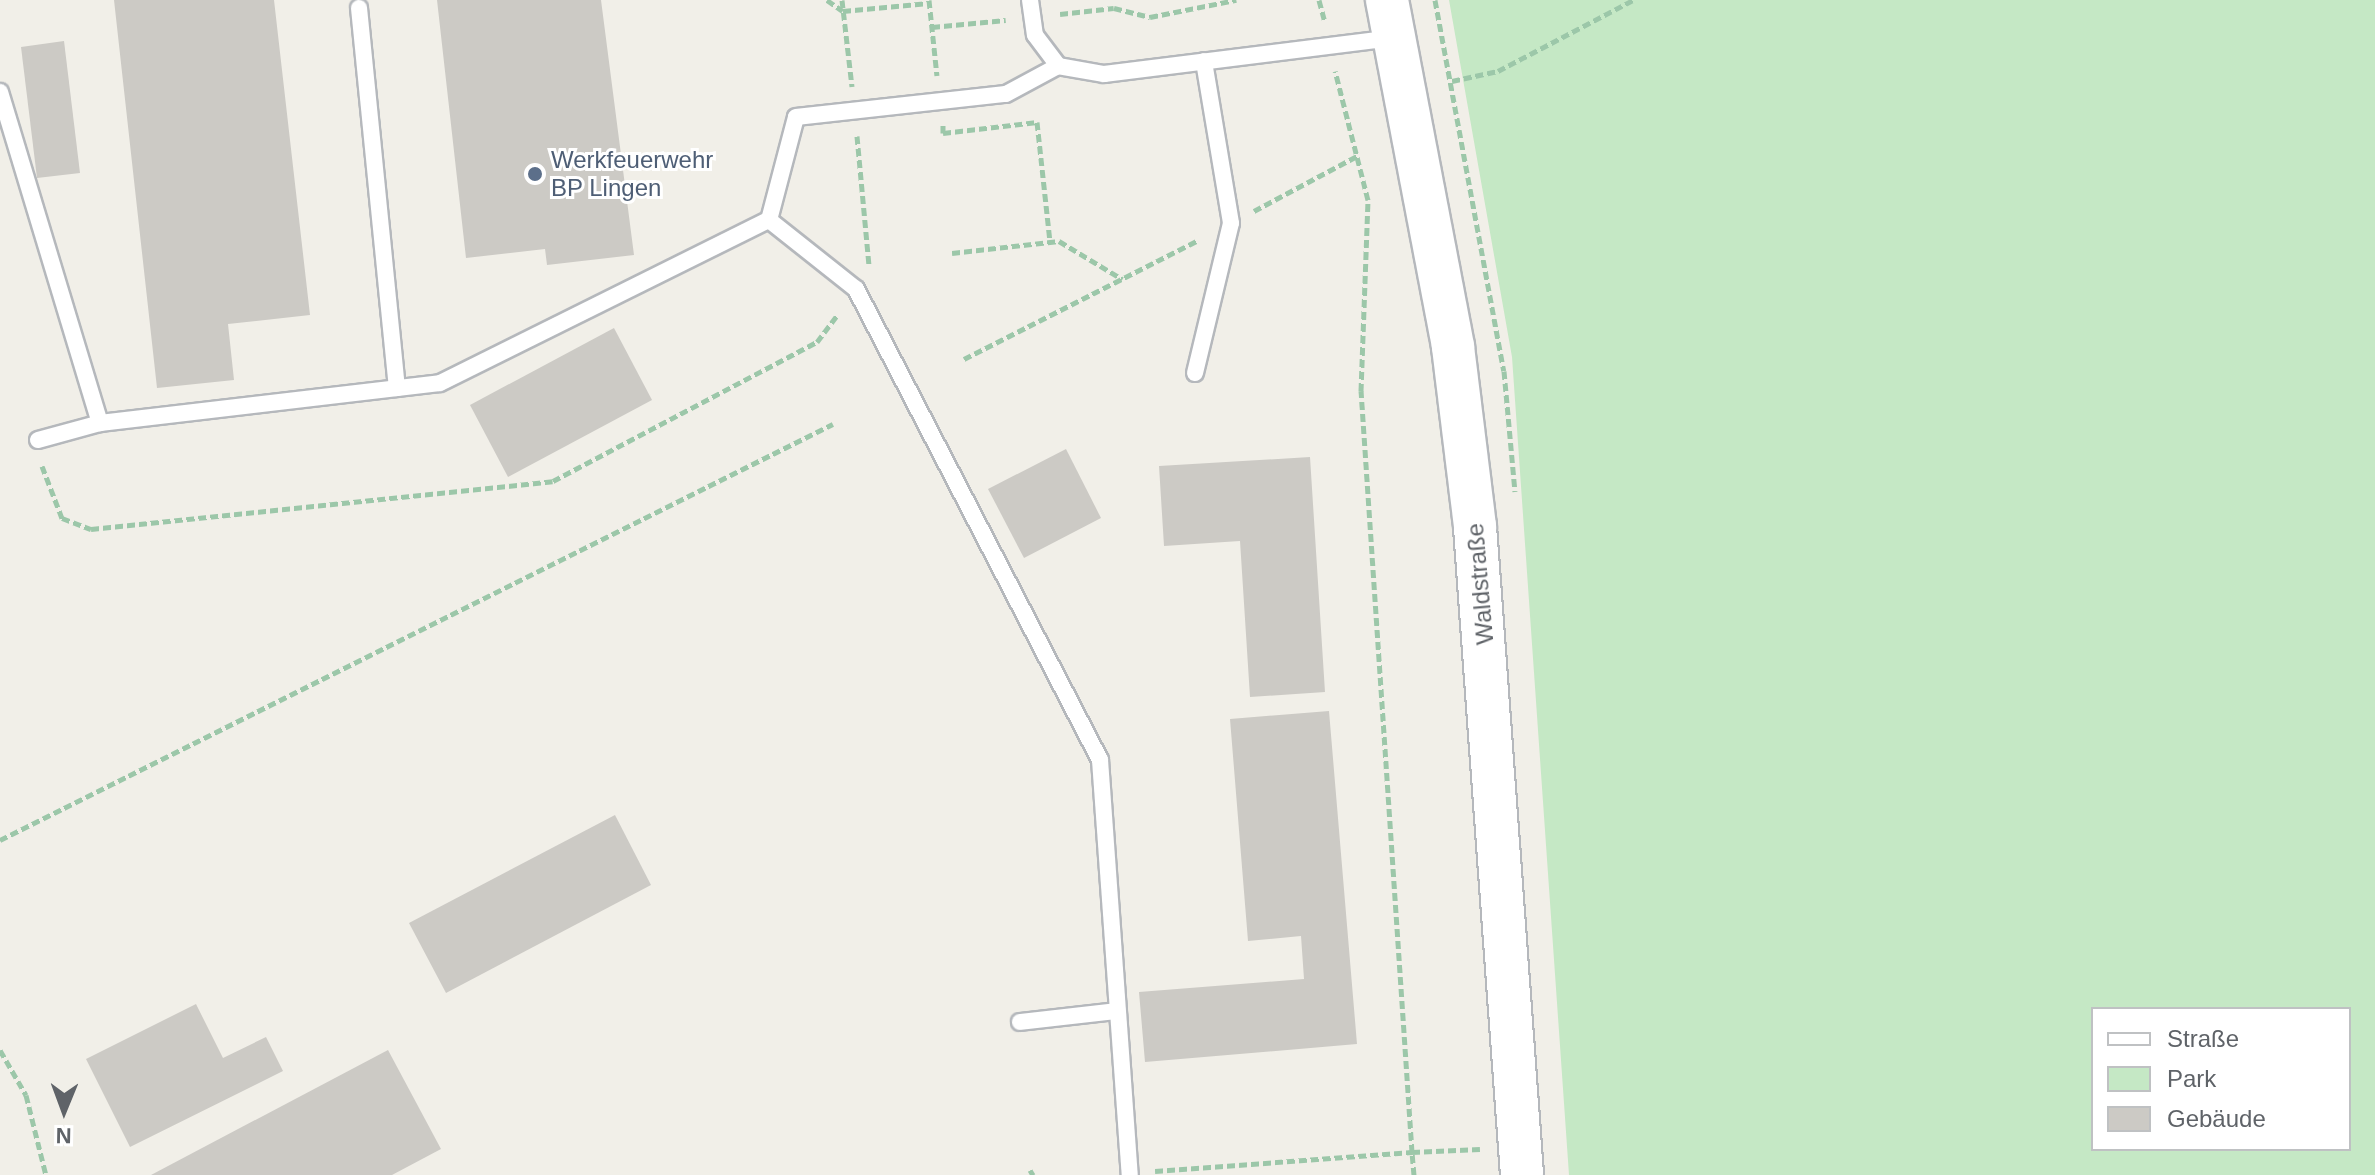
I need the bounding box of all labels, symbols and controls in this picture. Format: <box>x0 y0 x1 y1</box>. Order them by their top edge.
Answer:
place label: Werkfeuerwehr BP Lingen <box>551 146 713 202</box>
marker: Werkfeuerwehr BP Lingen <box>526 165 544 183</box>
street label: Waldstraße <box>1460 522 1500 646</box>
legend <box>2091 1007 2351 1151</box>
text: Straße <box>2167 1025 2239 1052</box>
text: Park <box>2167 1065 2216 1092</box>
north arrow <box>24 1071 104 1151</box>
text: Gebäude <box>2167 1105 2266 1132</box>
text: N <box>55 1123 72 1148</box>

